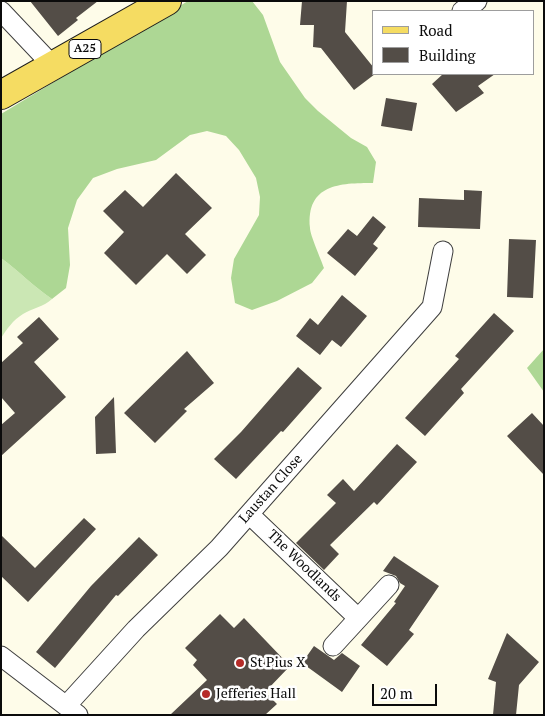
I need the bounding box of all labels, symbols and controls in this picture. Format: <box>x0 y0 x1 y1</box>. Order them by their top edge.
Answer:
legend <box>372 10 535 75</box>
text: Road <box>419 20 452 40</box>
road number: A25 <box>69 40 101 59</box>
text: Building <box>419 45 476 65</box>
street label: Laustan Close <box>236 451 306 527</box>
street label: The Woodlands <box>264 527 344 605</box>
place label: St Pius X <box>250 655 306 671</box>
marker: St Pius X <box>234 657 246 669</box>
scale bar <box>375 674 440 706</box>
text: 20 m <box>380 683 413 703</box>
place label: Jefferies Hall <box>216 686 296 702</box>
marker: Jefferies Hall <box>200 688 212 700</box>

